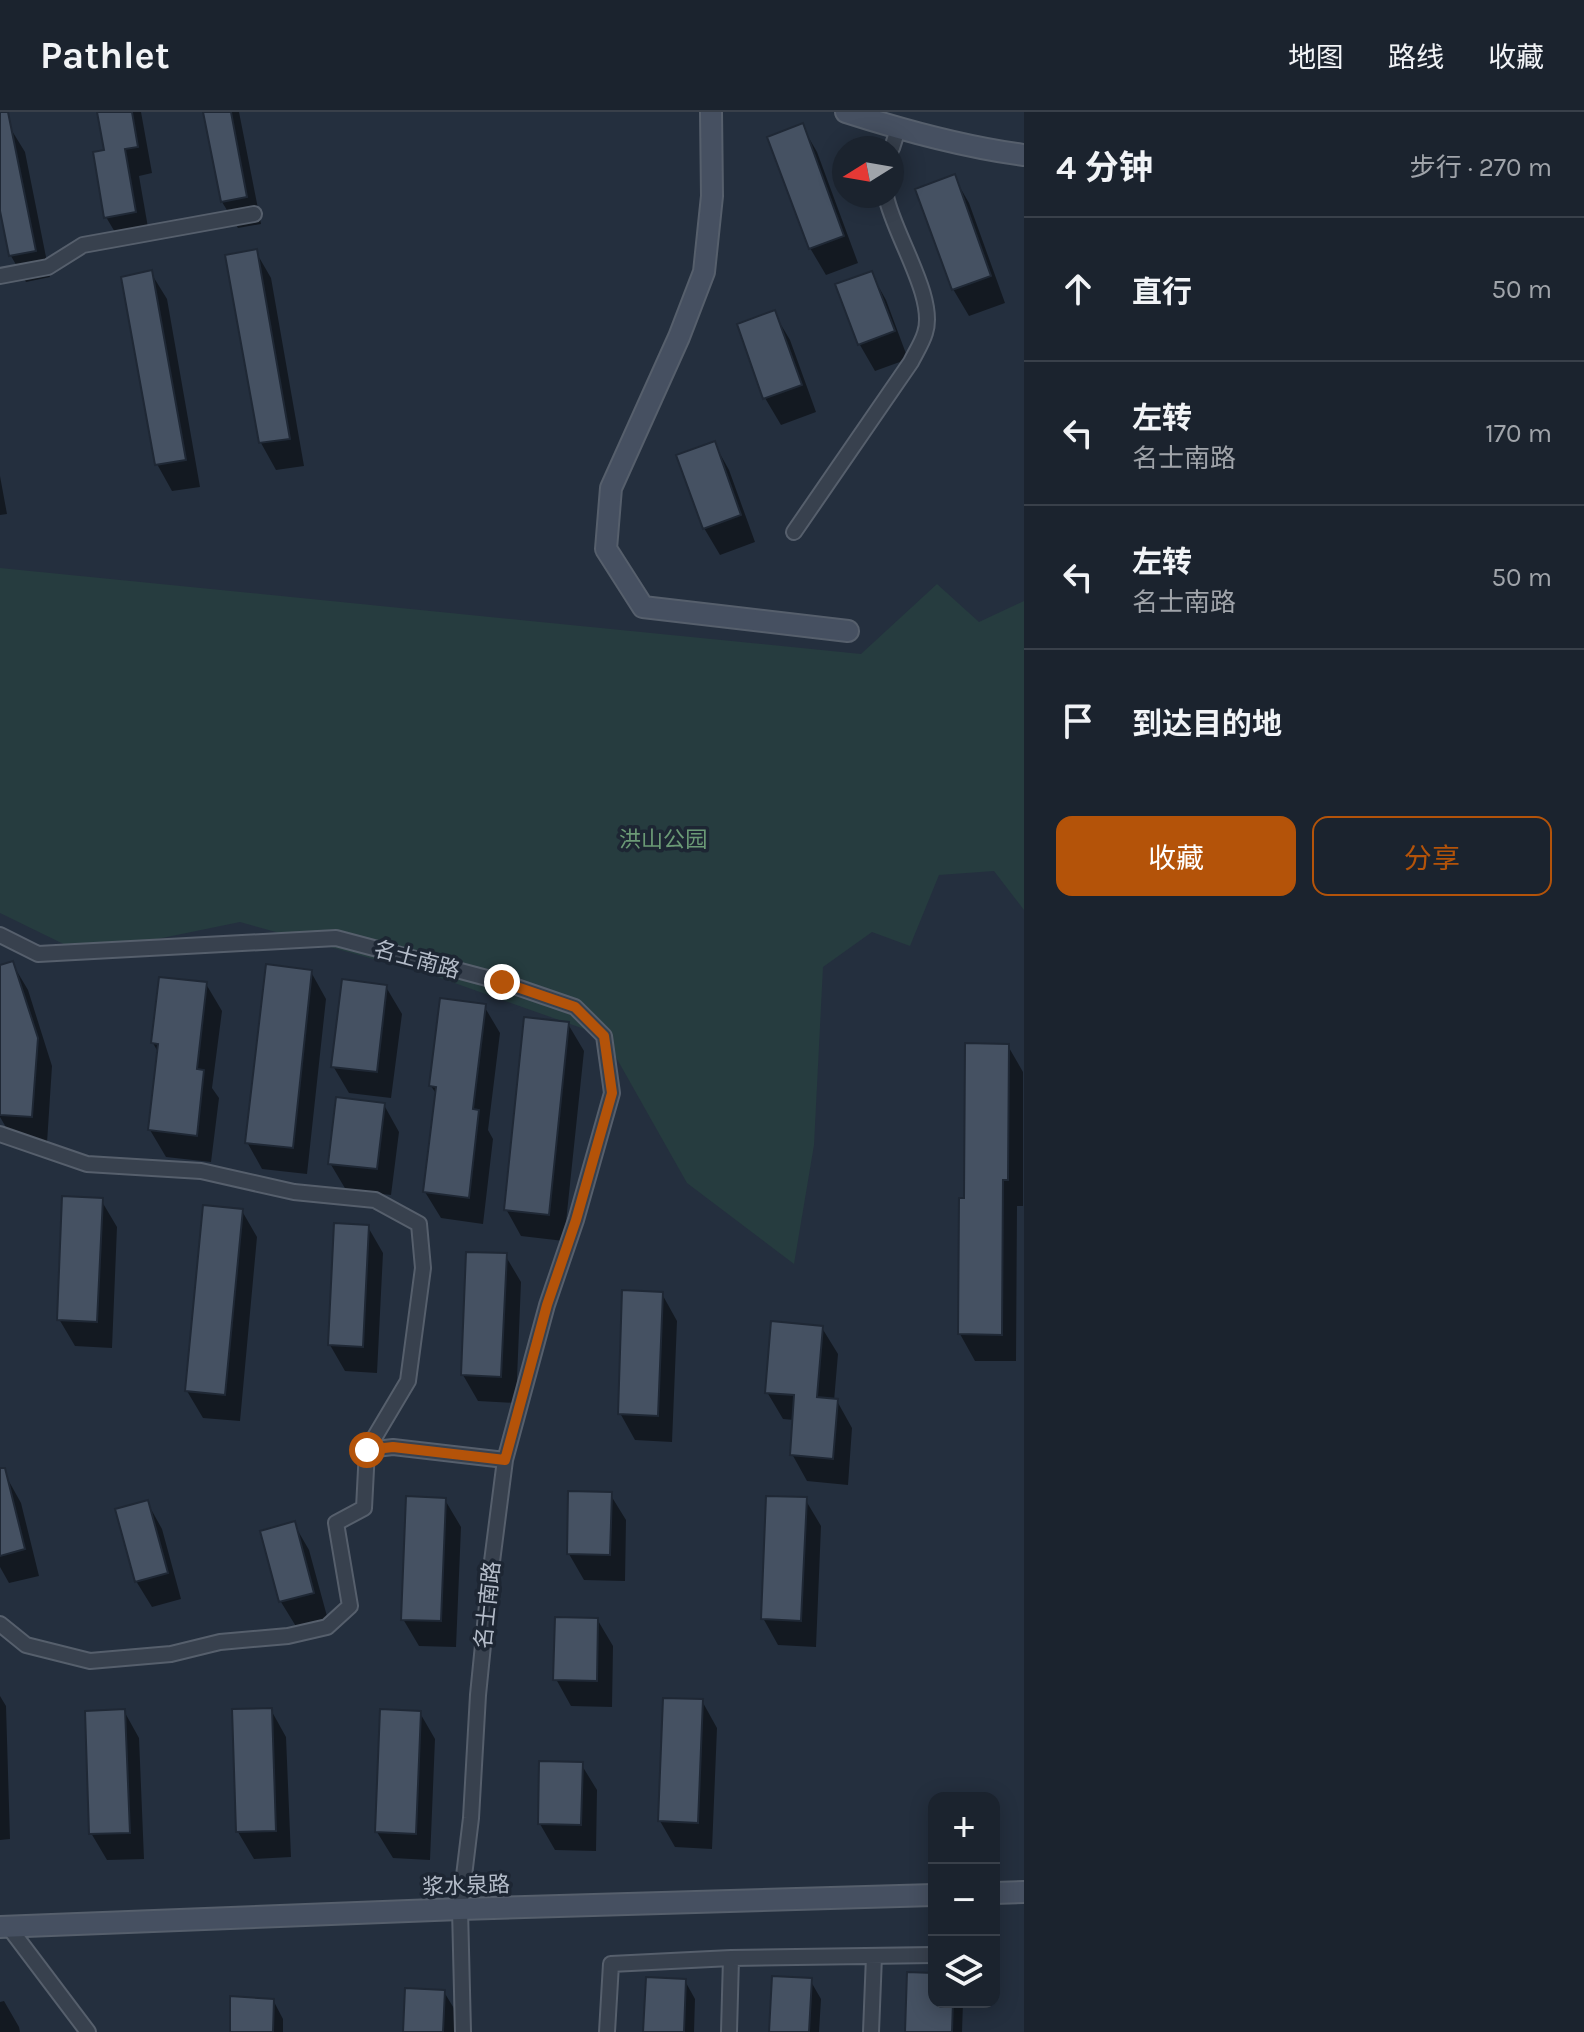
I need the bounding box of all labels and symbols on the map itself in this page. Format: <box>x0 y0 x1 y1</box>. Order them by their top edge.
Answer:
north arrow <box>832 136 904 208</box>
park label: 洪山公园 <box>619 827 707 853</box>
street label: 名士南路 <box>371 936 463 984</box>
route end <box>484 964 520 1000</box>
route start <box>349 1432 385 1468</box>
street label: 名士南路 <box>470 1560 506 1650</box>
street label: 浆水泉路 <box>422 1871 510 1901</box>

